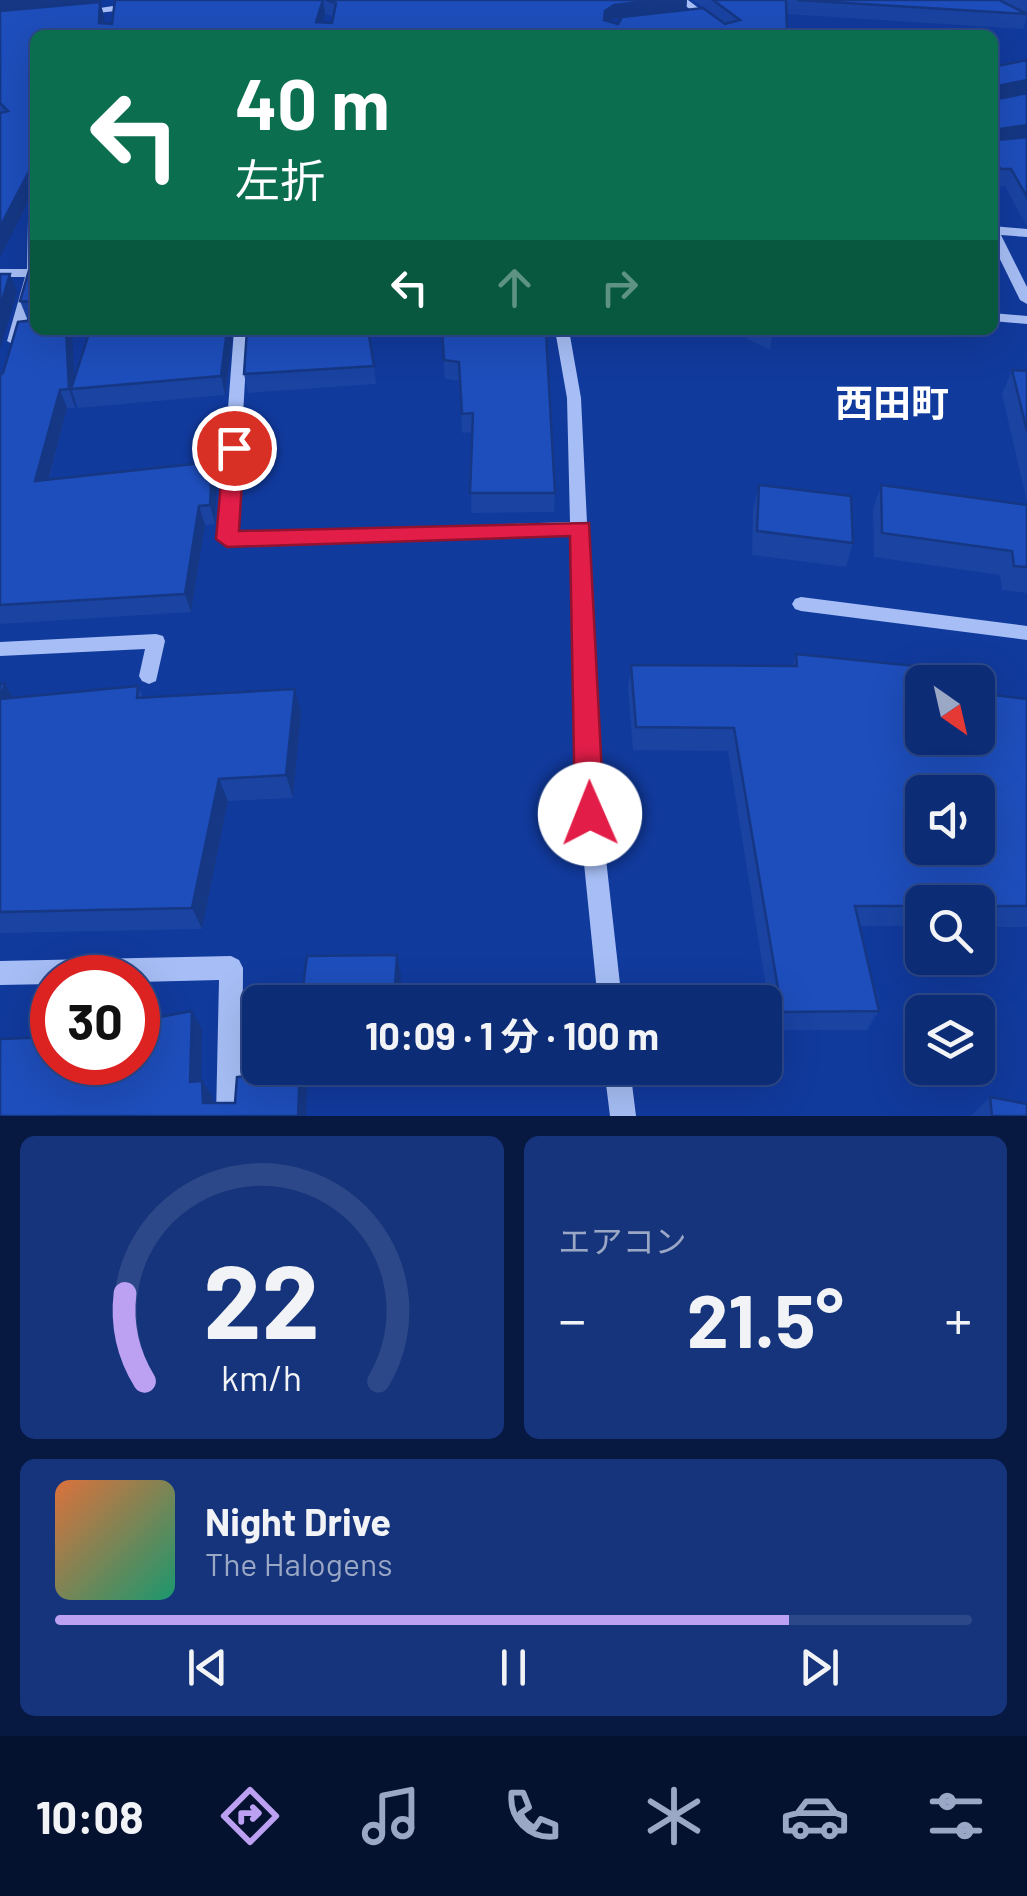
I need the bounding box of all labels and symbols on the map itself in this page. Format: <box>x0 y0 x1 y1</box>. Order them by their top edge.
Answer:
district label: 西田町 <box>835 379 949 425</box>
pin <box>192 406 277 491</box>
north arrow <box>905 665 995 755</box>
position arrow <box>538 762 642 866</box>
speed limit sign: 30 <box>30 955 160 1085</box>

